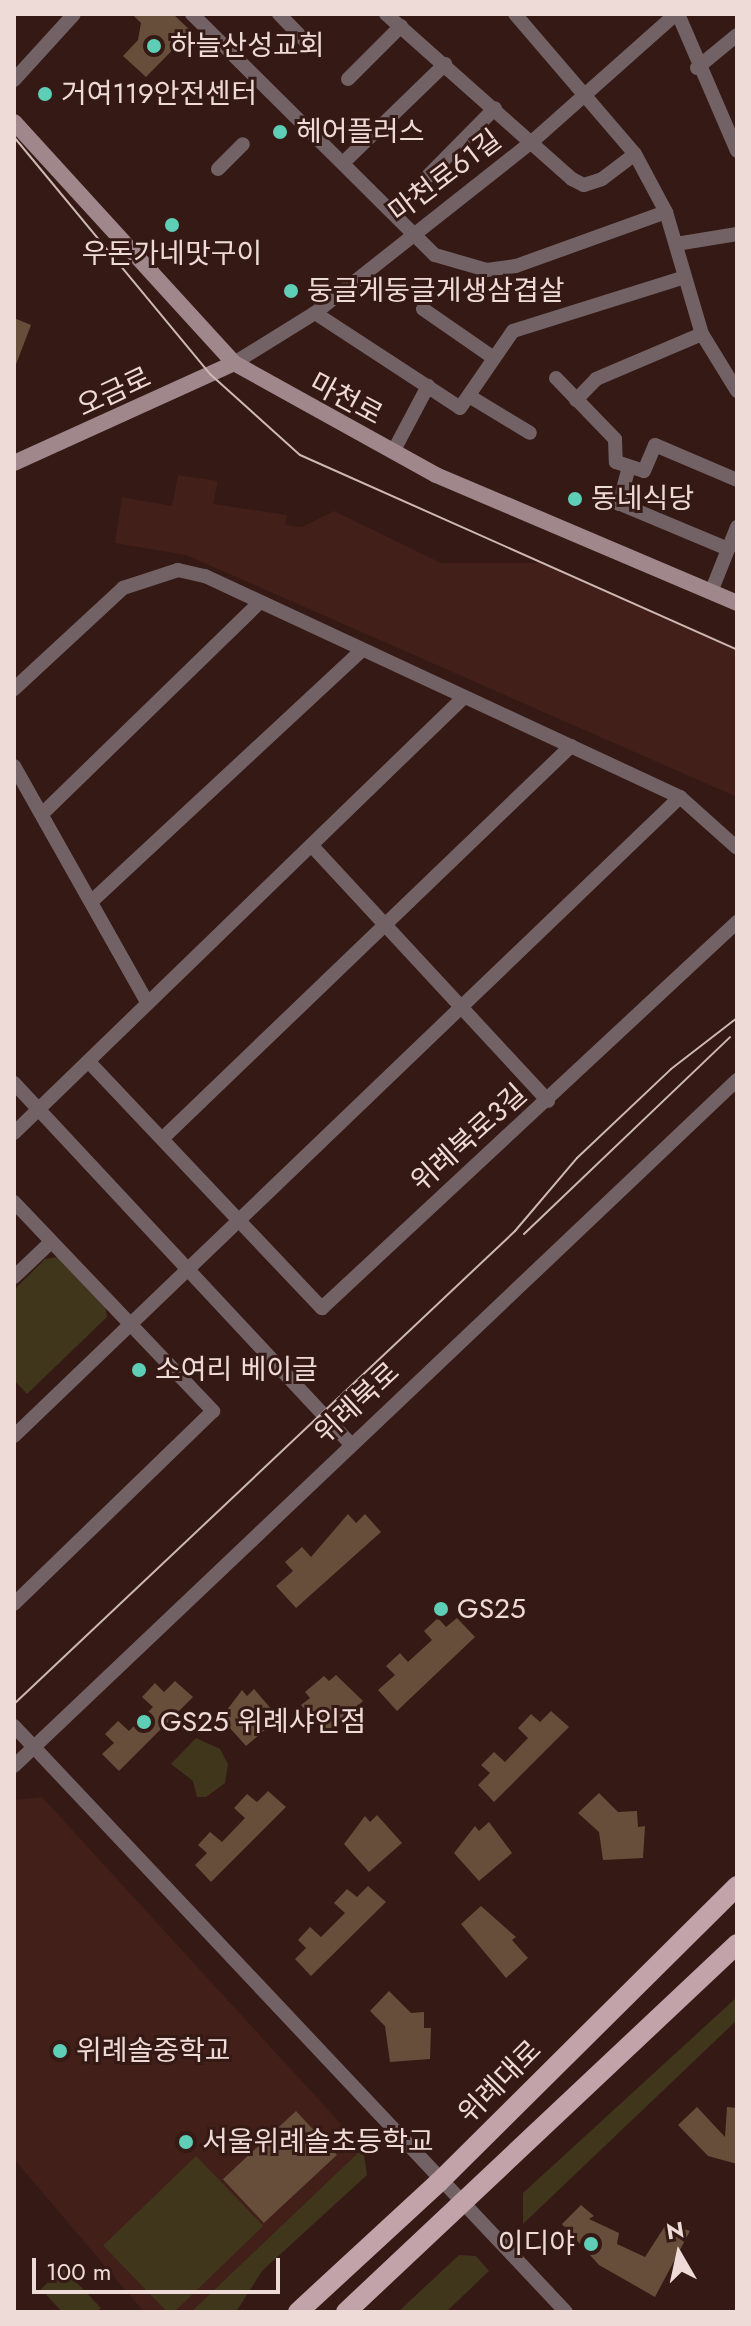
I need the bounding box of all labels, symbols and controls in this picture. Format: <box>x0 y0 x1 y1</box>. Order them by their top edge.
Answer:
place label: 하늘산성교회 <box>170 29 325 63</box>
marker: 하늘산성교회 <box>145 37 163 55</box>
place label: 거여119안전센터 <box>61 77 257 111</box>
marker: 거여119안전센터 <box>36 85 54 103</box>
place label: 헤어플러스 <box>296 115 425 149</box>
marker: 헤어플러스 <box>271 123 289 141</box>
street label: 마천로61길 <box>382 123 508 229</box>
marker: 우돈가네맛구이 <box>163 216 181 234</box>
place label: 우돈가네맛구이 <box>82 237 262 271</box>
place label: 둥글게둥글게생삼겹살 <box>307 274 565 308</box>
marker: 둥글게둥글게생삼겹살 <box>282 282 300 300</box>
street label: 오금로 <box>72 360 156 424</box>
street label: 마천로 <box>304 366 388 432</box>
place label: 동네식당 <box>591 482 694 516</box>
marker: 동네식당 <box>566 490 584 508</box>
street label: 위례북로3길 <box>404 1077 534 1199</box>
place label: 소여리 베이글 <box>155 1353 318 1387</box>
street label: 위례북로 <box>308 1356 406 1450</box>
marker: 소여리 베이글 <box>130 1361 148 1379</box>
place label: GS25 <box>457 1592 526 1626</box>
marker: GS25 <box>432 1600 450 1618</box>
place label: GS25 위례샤인점 <box>160 1705 366 1739</box>
marker: GS25 위례샤인점 <box>135 1713 153 1731</box>
place label: 위례솔중학교 <box>76 2034 231 2068</box>
street label: 위례대로 <box>452 2034 548 2130</box>
marker: 위례솔중학교 <box>51 2042 69 2060</box>
place label: 서울위례솔초등학교 <box>202 2125 434 2159</box>
marker: 서울위례솔초등학교 <box>177 2133 195 2151</box>
text: N <box>664 2213 686 2247</box>
north arrow <box>639 2214 719 2294</box>
place label: 이디야 <box>498 2227 575 2261</box>
marker: 이디야 <box>582 2235 600 2253</box>
scale bar <box>36 2242 284 2292</box>
text: 100 m <box>46 2254 112 2289</box>

